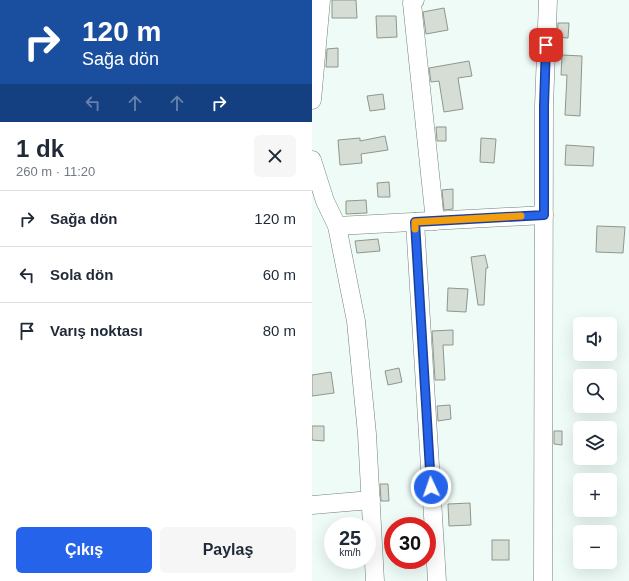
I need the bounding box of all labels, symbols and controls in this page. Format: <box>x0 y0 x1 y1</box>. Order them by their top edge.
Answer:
icon: right <box>16 16 68 68</box>
text: 120 m <box>82 16 161 47</box>
pin <box>529 28 563 62</box>
icon: arrive <box>535 34 557 56</box>
text: Sağa dön <box>82 49 159 69</box>
icon: left <box>82 92 104 114</box>
icon: ahead <box>124 92 146 114</box>
icon: ahead <box>166 92 188 114</box>
icon: right <box>208 92 230 114</box>
text: 1 dk <box>16 135 64 162</box>
button: close <box>254 135 296 177</box>
text: 260 m · 11:20 <box>16 164 95 179</box>
icon: right <box>16 208 38 230</box>
text: Sağa dön <box>50 210 118 227</box>
text: 120 m <box>254 210 296 227</box>
icon: left <box>16 264 38 286</box>
text: Sola dön <box>50 266 113 283</box>
text: 60 m <box>263 266 296 283</box>
map controls <box>573 317 617 569</box>
button: sound <box>573 317 617 361</box>
icon: arrive <box>16 320 38 342</box>
text: Varış noktası <box>50 322 143 339</box>
text: 80 m <box>263 322 296 339</box>
button: search <box>573 369 617 413</box>
button: layers <box>573 421 617 465</box>
position arrow <box>410 466 452 508</box>
button: + <box>573 473 617 517</box>
speed limit sign: 30 <box>384 517 436 569</box>
button: − <box>573 525 617 569</box>
button: Çıkış <box>16 527 152 573</box>
button: Paylaş <box>160 527 296 573</box>
text: 25 <box>339 527 361 549</box>
text: km/h <box>339 547 361 558</box>

